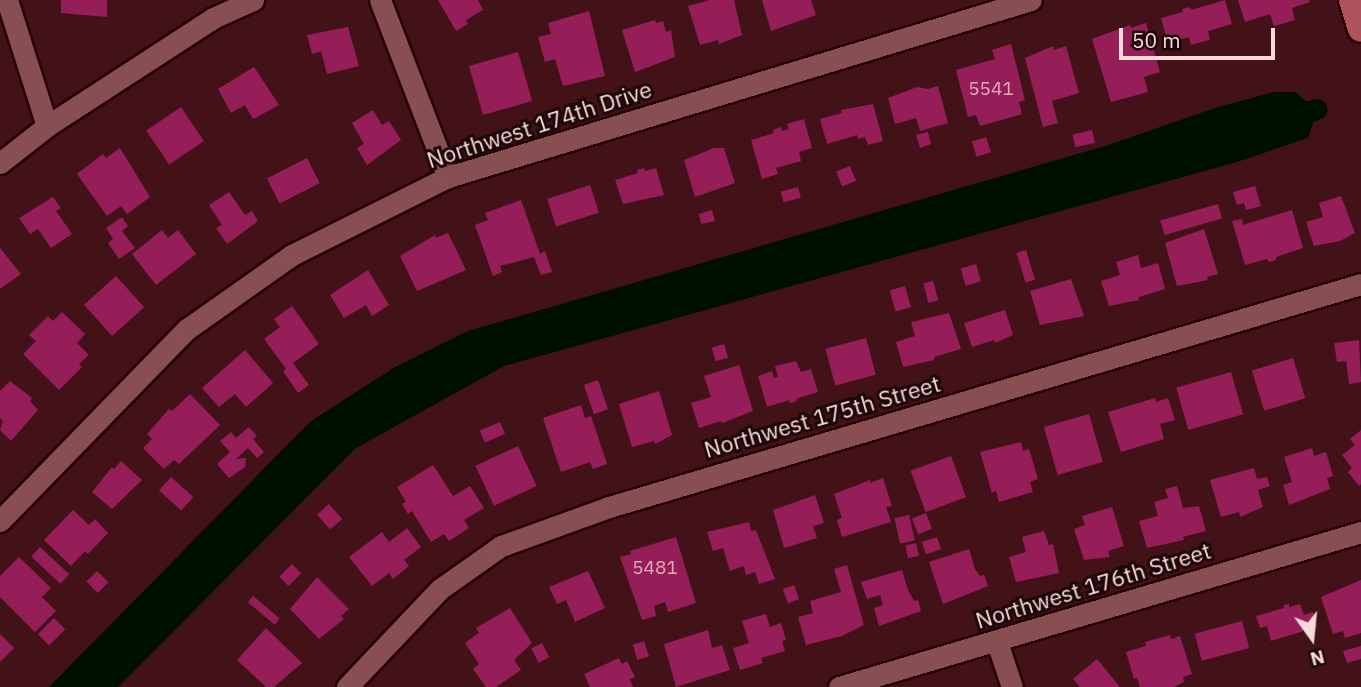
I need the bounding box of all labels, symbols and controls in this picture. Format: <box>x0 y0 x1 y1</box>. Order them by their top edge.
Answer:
scale bar <box>1123 14 1279 58</box>
text: 50 m <box>1132 26 1181 54</box>
street label: Northwest 174th Drive <box>423 75 655 173</box>
house number: 5541 <box>968 78 1014 100</box>
street label: Northwest 175th Street <box>701 369 943 463</box>
street label: Northwest 176th Street <box>972 536 1214 634</box>
house number: 5481 <box>632 557 678 579</box>
north arrow <box>1277 603 1347 673</box>
text: N <box>1308 645 1327 672</box>

